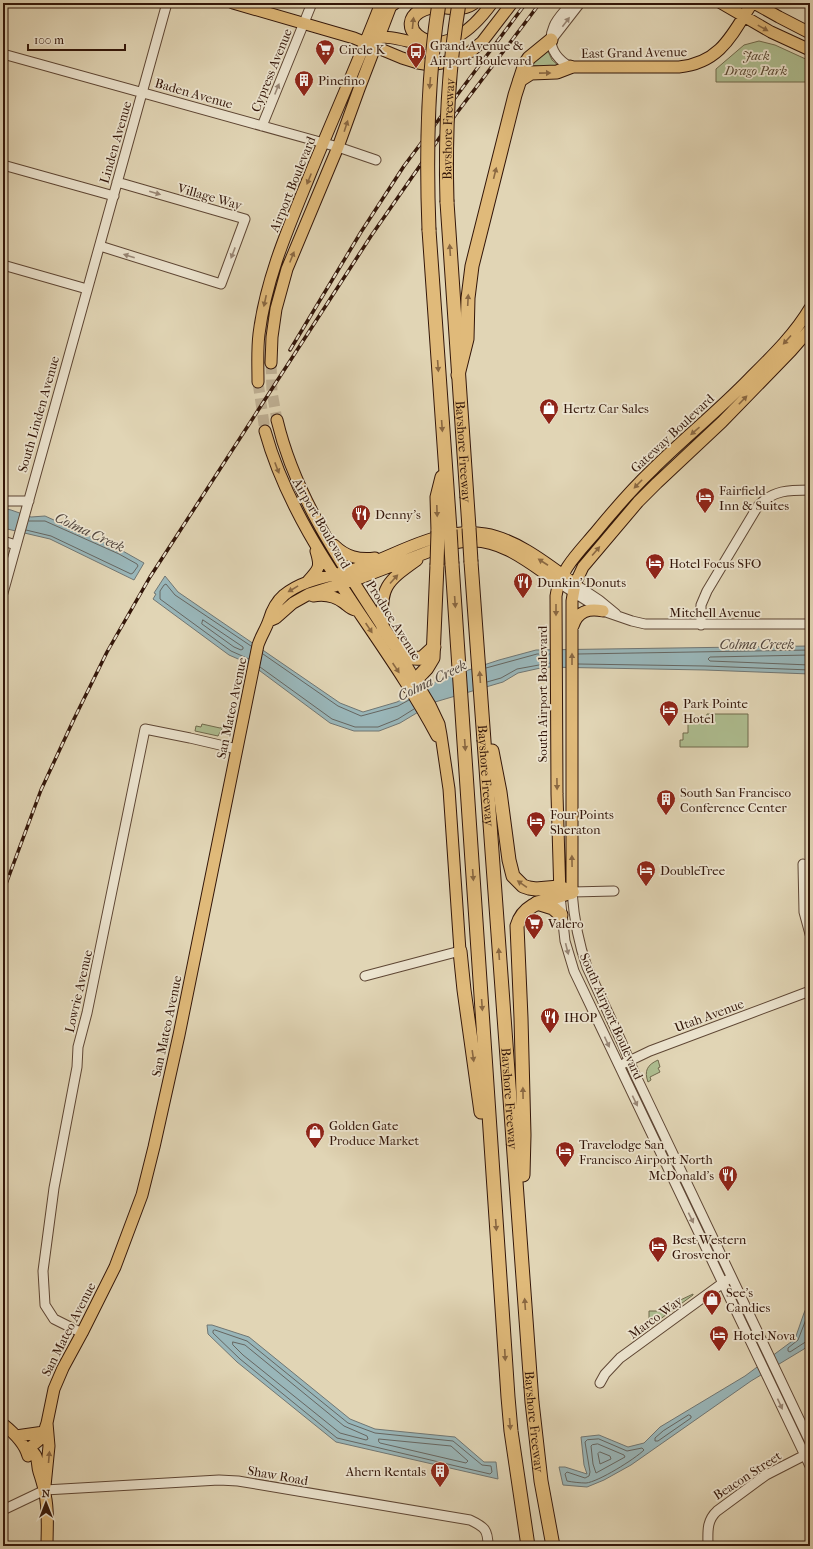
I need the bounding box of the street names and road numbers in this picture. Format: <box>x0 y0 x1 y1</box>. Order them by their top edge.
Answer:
street label: Cypress Avenue <box>248 26 295 114</box>
street label: East Grand Avenue <box>581 44 688 61</box>
street label: Baden Avenue <box>153 75 235 112</box>
street label: Bayshore Freeway <box>439 77 458 180</box>
street label: Linden Avenue <box>97 99 135 185</box>
street label: Airport Boulevard <box>266 133 319 235</box>
street label: Village Way <box>175 180 245 213</box>
street label: South Linden Avenue <box>15 354 62 474</box>
street label: Gateway Boulevard <box>628 390 718 476</box>
street label: Bayshore Freeway <box>452 400 474 504</box>
street label: Airport Boulevard <box>289 475 354 572</box>
street label: Produce Avenue <box>363 578 424 663</box>
street label: Mitchell Avenue <box>669 605 761 620</box>
street label: South Airport Boulevard <box>535 625 550 762</box>
street label: San Mateo Avenue <box>213 655 250 760</box>
street label: Bayshore Freeway <box>475 724 497 828</box>
street label: Lowrie Avenue <box>62 948 95 1034</box>
street label: South Airport Boulevard <box>577 951 647 1083</box>
street label: San Mateo Avenue <box>148 973 185 1078</box>
street label: Utah Avenue <box>672 996 746 1035</box>
street label: Bayshore Freeway <box>498 1047 521 1151</box>
street label: San Mateo Avenue <box>38 1279 99 1379</box>
street label: Marco Way <box>625 1292 686 1342</box>
street label: Bayshore Freeway <box>522 1370 547 1474</box>
street label: Beacon Street <box>711 1448 784 1503</box>
street label: Shaw Road <box>246 1463 310 1488</box>

